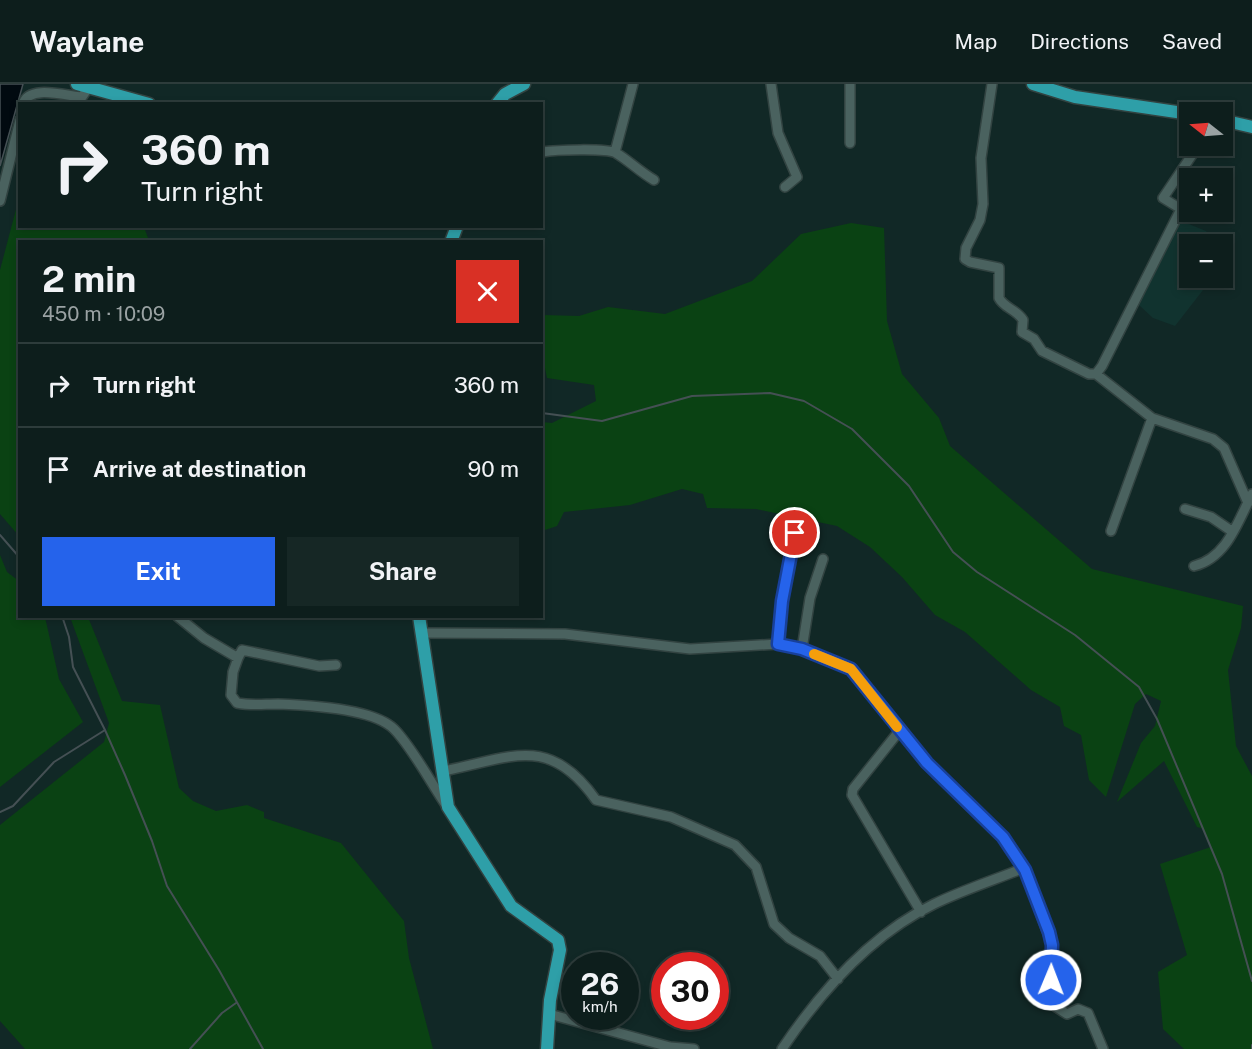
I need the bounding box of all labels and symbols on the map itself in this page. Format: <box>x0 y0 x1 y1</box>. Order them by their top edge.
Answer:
north arrow <box>1179 102 1233 156</box>
pin <box>769 507 820 558</box>
position arrow <box>1019 948 1083 1012</box>
speed limit sign: 30 <box>651 952 729 1030</box>

